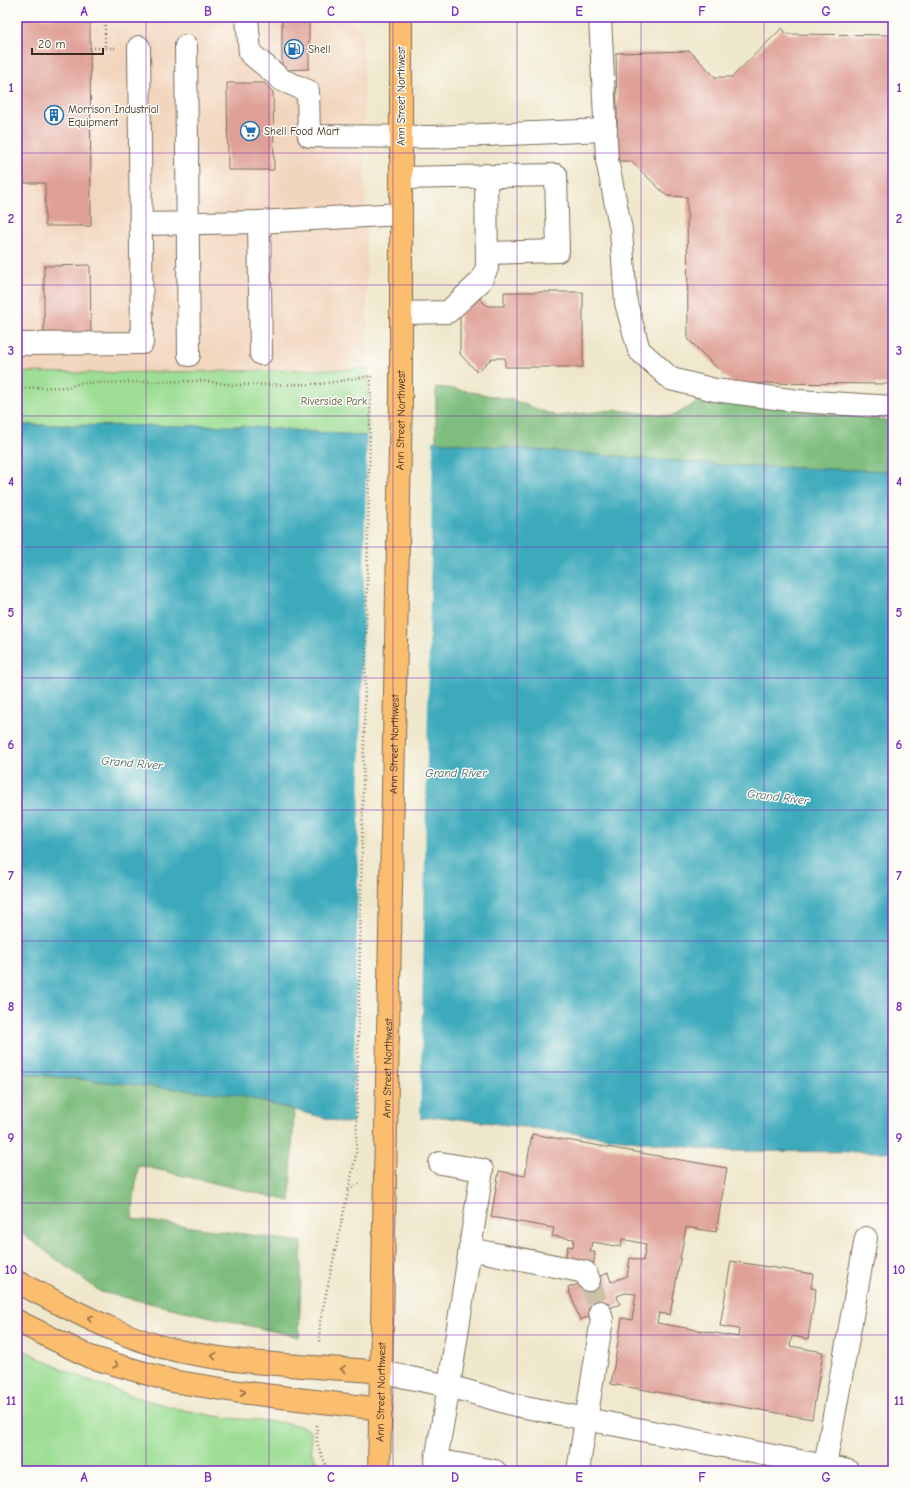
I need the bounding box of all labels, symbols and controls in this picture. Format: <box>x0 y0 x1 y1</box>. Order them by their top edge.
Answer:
text: A <box>80 4 88 19</box>
text: B <box>204 4 212 19</box>
text: C <box>327 4 335 19</box>
text: D <box>451 4 459 19</box>
text: E <box>575 4 583 19</box>
text: F <box>698 4 706 19</box>
text: G <box>821 4 831 19</box>
scale bar <box>32 30 103 56</box>
text: 20 m <box>38 37 66 51</box>
fuel station icon: Shell <box>283 38 305 60</box>
place label: Shell <box>308 43 330 56</box>
street label: Ann Street Northwest <box>395 45 408 146</box>
text: 1 <box>8 80 14 95</box>
text: 1 <box>896 80 902 95</box>
place label: Morrison Industrial Equipment <box>68 103 159 129</box>
building icon: Morrison Industrial Equipment <box>43 104 65 126</box>
supermarket icon: Shell Food Mart <box>239 120 261 142</box>
place label: Shell Food Mart <box>264 125 340 138</box>
text: 2 <box>8 211 14 226</box>
text: 2 <box>896 211 902 226</box>
text: 3 <box>8 343 14 358</box>
text: 3 <box>896 343 902 358</box>
street label: Ann Street Northwest <box>394 370 408 470</box>
park label: Riverside Park <box>301 395 368 408</box>
text: 4 <box>8 474 14 489</box>
text: 4 <box>896 474 902 489</box>
text: 5 <box>8 605 15 620</box>
text: 5 <box>896 605 903 620</box>
street label: Ann Street Northwest <box>387 693 402 794</box>
text: 6 <box>8 737 15 752</box>
text: 6 <box>896 737 903 752</box>
water label: Grand River <box>101 753 165 773</box>
water label: Grand River <box>425 766 488 780</box>
water label: Grand River <box>746 786 811 808</box>
text: 7 <box>8 868 14 883</box>
text: 7 <box>896 868 902 883</box>
text: 8 <box>8 999 14 1014</box>
text: 8 <box>896 999 902 1014</box>
street label: Ann Street Northwest <box>380 1017 395 1118</box>
text: 9 <box>8 1130 15 1145</box>
text: 9 <box>896 1130 903 1145</box>
text: 10 <box>5 1262 17 1277</box>
text: 10 <box>893 1262 905 1277</box>
one-way arrow <box>87 1315 94 1323</box>
street label: Ann Street Northwest <box>374 1341 389 1442</box>
one-way arrow <box>211 1352 217 1361</box>
one-way arrow <box>113 1360 120 1369</box>
one-way arrow <box>340 1364 346 1373</box>
one-way arrow <box>240 1388 246 1397</box>
text: 11 <box>6 1393 16 1408</box>
text: 11 <box>894 1393 904 1408</box>
text: A <box>80 1470 88 1485</box>
text: B <box>204 1470 212 1485</box>
text: C <box>327 1470 335 1485</box>
text: D <box>451 1470 459 1485</box>
text: E <box>575 1470 583 1485</box>
text: F <box>698 1470 706 1485</box>
text: G <box>821 1470 831 1485</box>

